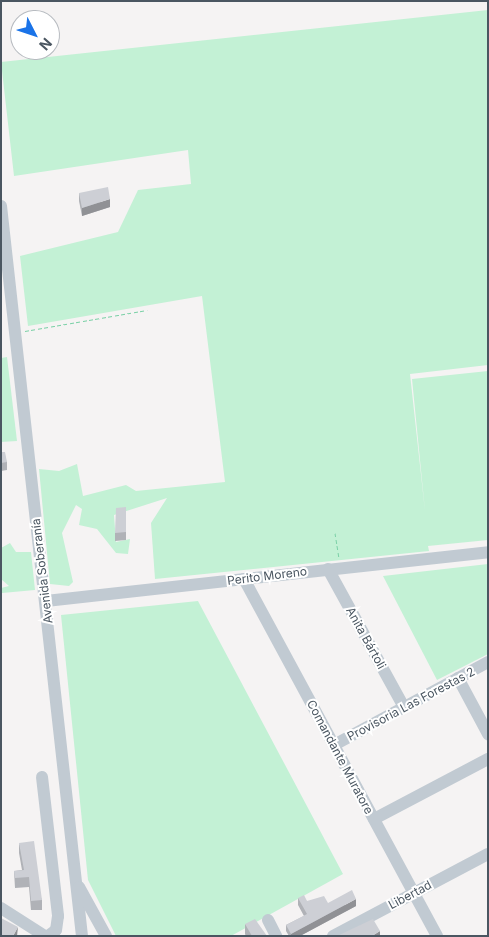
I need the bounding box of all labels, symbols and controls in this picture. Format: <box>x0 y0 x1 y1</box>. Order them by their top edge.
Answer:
north arrow <box>10 10 60 60</box>
text: N <box>36 35 56 54</box>
street label: Avenida Soberanía <box>28 518 56 624</box>
street label: Perito Moreno <box>226 564 308 588</box>
street label: Anita Bártoli <box>343 605 389 671</box>
street label: Provisoria Las Forestas 2 <box>345 664 477 744</box>
street label: Comandante Muratore <box>304 697 376 817</box>
street label: Libertad <box>386 878 434 912</box>

